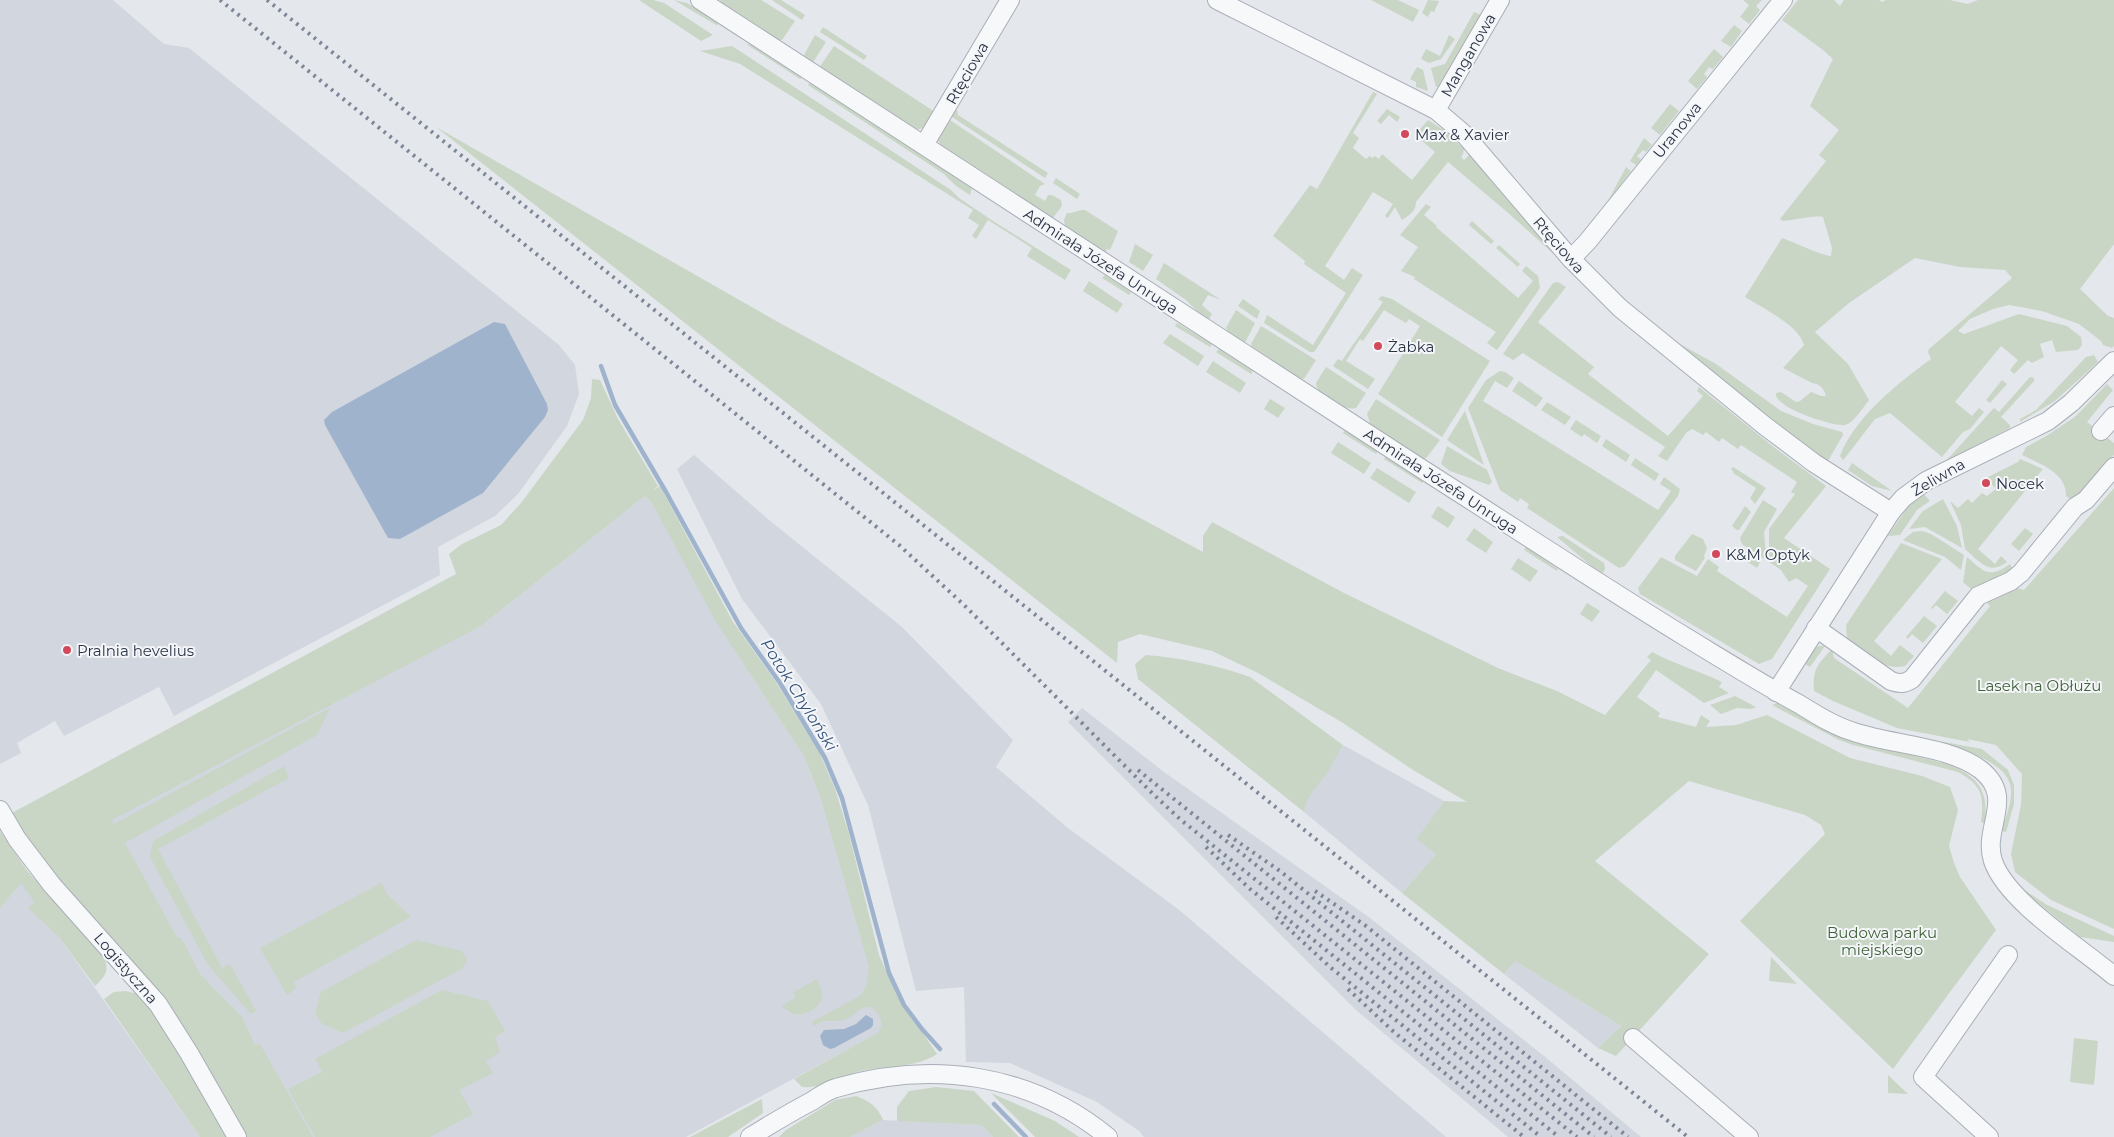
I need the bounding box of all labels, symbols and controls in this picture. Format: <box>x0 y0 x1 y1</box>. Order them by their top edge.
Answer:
street label: Manganowa <box>1436 10 1500 100</box>
street label: Rtęciowa <box>942 38 992 108</box>
street label: Uranowa <box>1648 98 1706 162</box>
place label: Max & Xavier <box>1415 125 1510 144</box>
marker: Max & Xavier <box>1399 128 1411 140</box>
street label: Admirała Józefa Unruga <box>1020 204 1182 318</box>
street label: Rtęciowa <box>1529 213 1589 277</box>
place label: Żabka <box>1388 337 1434 356</box>
marker: Żabka <box>1372 340 1384 352</box>
street label: Admirała Józefa Unruga <box>1360 424 1522 538</box>
street label: Żeliwna <box>1908 454 1968 500</box>
place label: Nocek <box>1996 474 2044 493</box>
marker: Nocek <box>1980 477 1992 489</box>
place label: K&M Optyk <box>1726 545 1810 564</box>
marker: K&M Optyk <box>1710 548 1722 560</box>
water label: Potok Chyloński <box>757 635 842 755</box>
place label: Pralnia hevelius <box>77 641 194 660</box>
marker: Pralnia hevelius <box>61 644 73 656</box>
park label: Lasek na Obłużu <box>1977 676 2101 695</box>
park label: Budowa parku miejskiego <box>1827 923 1937 959</box>
street label: Logistyczna <box>90 928 162 1008</box>

